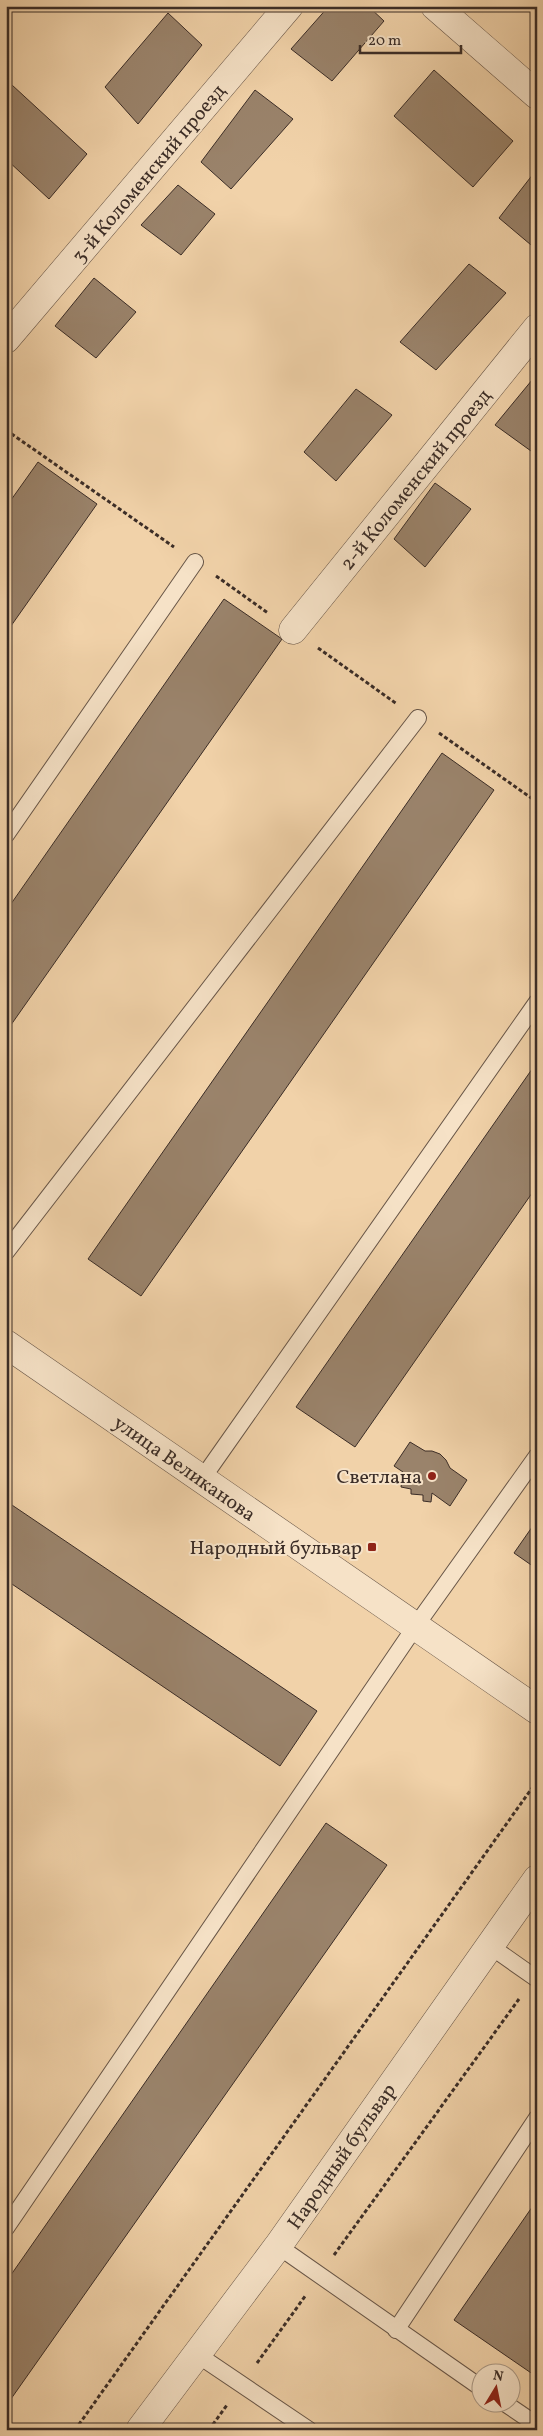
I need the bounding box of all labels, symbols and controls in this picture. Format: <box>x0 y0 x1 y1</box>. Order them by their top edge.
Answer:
scale bar <box>360 22 462 54</box>
text: 20 m <box>368 31 401 52</box>
street label: 3-й Коломенский проезд <box>66 79 233 270</box>
street label: 2-й Коломенский проезд <box>334 383 499 577</box>
street label: улица Великанова <box>107 1410 261 1529</box>
place label: Светлана <box>336 1464 422 1492</box>
marker: Светлана <box>426 1470 438 1482</box>
place label: Народный бульвар <box>190 1535 362 1563</box>
marker: Народный бульвар <box>366 1541 378 1553</box>
street label: Народный бульвар <box>282 2078 404 2236</box>
north arrow <box>470 2364 520 2414</box>
text: N <box>491 2366 505 2387</box>

